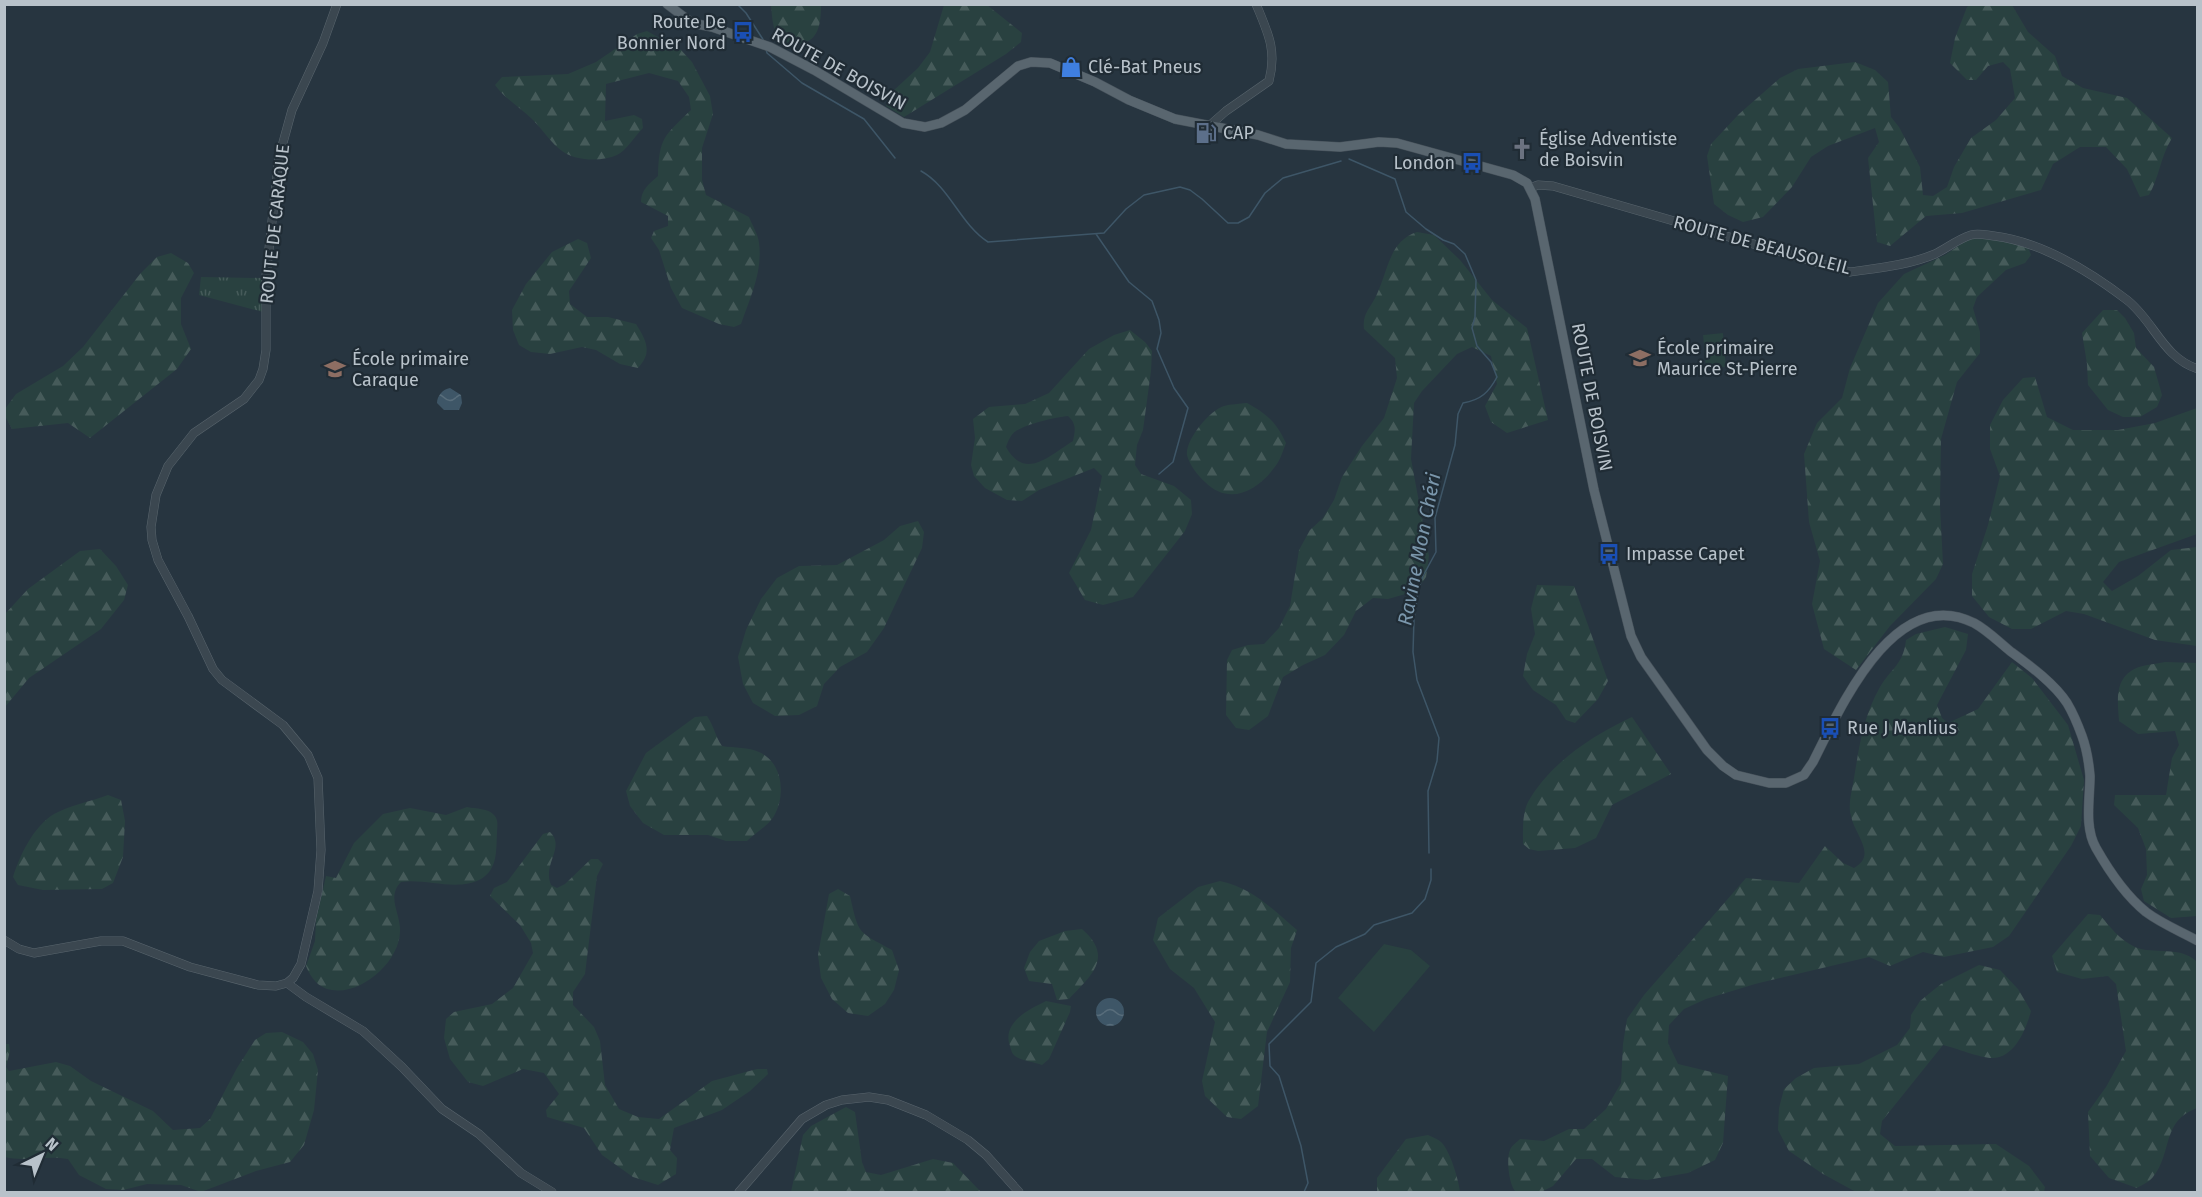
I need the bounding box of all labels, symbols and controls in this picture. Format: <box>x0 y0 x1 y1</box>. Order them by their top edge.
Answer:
place label: Route De Bonnier Nord <box>617 11 726 54</box>
bus stop icon: Route De Bonnier Nord <box>731 20 755 44</box>
street label: ROUTE DE BOISVIN <box>768 23 910 115</box>
shop icon: Clé-Bat Pneus <box>1059 55 1083 79</box>
place label: Clé-Bat Pneus <box>1088 56 1202 78</box>
fuel station icon: CAP <box>1194 121 1218 145</box>
place label: CAP <box>1223 122 1254 144</box>
place label: Église Adventiste de Boisvin <box>1539 127 1677 171</box>
church icon: Église Adventiste de Boisvin <box>1510 137 1534 161</box>
street label: ROUTE DE CARAQUE <box>256 143 294 305</box>
bus stop icon: London <box>1460 151 1484 175</box>
place label: London <box>1394 152 1455 174</box>
street label: ROUTE DE BEAUSOLEIL <box>1671 211 1853 279</box>
street label: ROUTE DE BOISVIN <box>1567 321 1617 473</box>
place label: École primaire Maurice St-Pierre <box>1657 336 1797 380</box>
school or university icon: École primaire Maurice St-Pierre <box>1628 346 1652 370</box>
place label: École primaire Caraque <box>352 347 469 391</box>
school or university icon: École primaire Caraque <box>323 357 347 381</box>
water label: Ravine Mon Chéri <box>1392 470 1446 627</box>
bus stop icon: Impasse Capet <box>1597 542 1621 566</box>
place label: Impasse Capet <box>1626 543 1745 565</box>
bus stop icon: Rue J Manlius <box>1818 716 1842 740</box>
place label: Rue J Manlius <box>1847 717 1957 739</box>
north arrow <box>12 1125 72 1185</box>
text: N <box>42 1134 62 1155</box>

